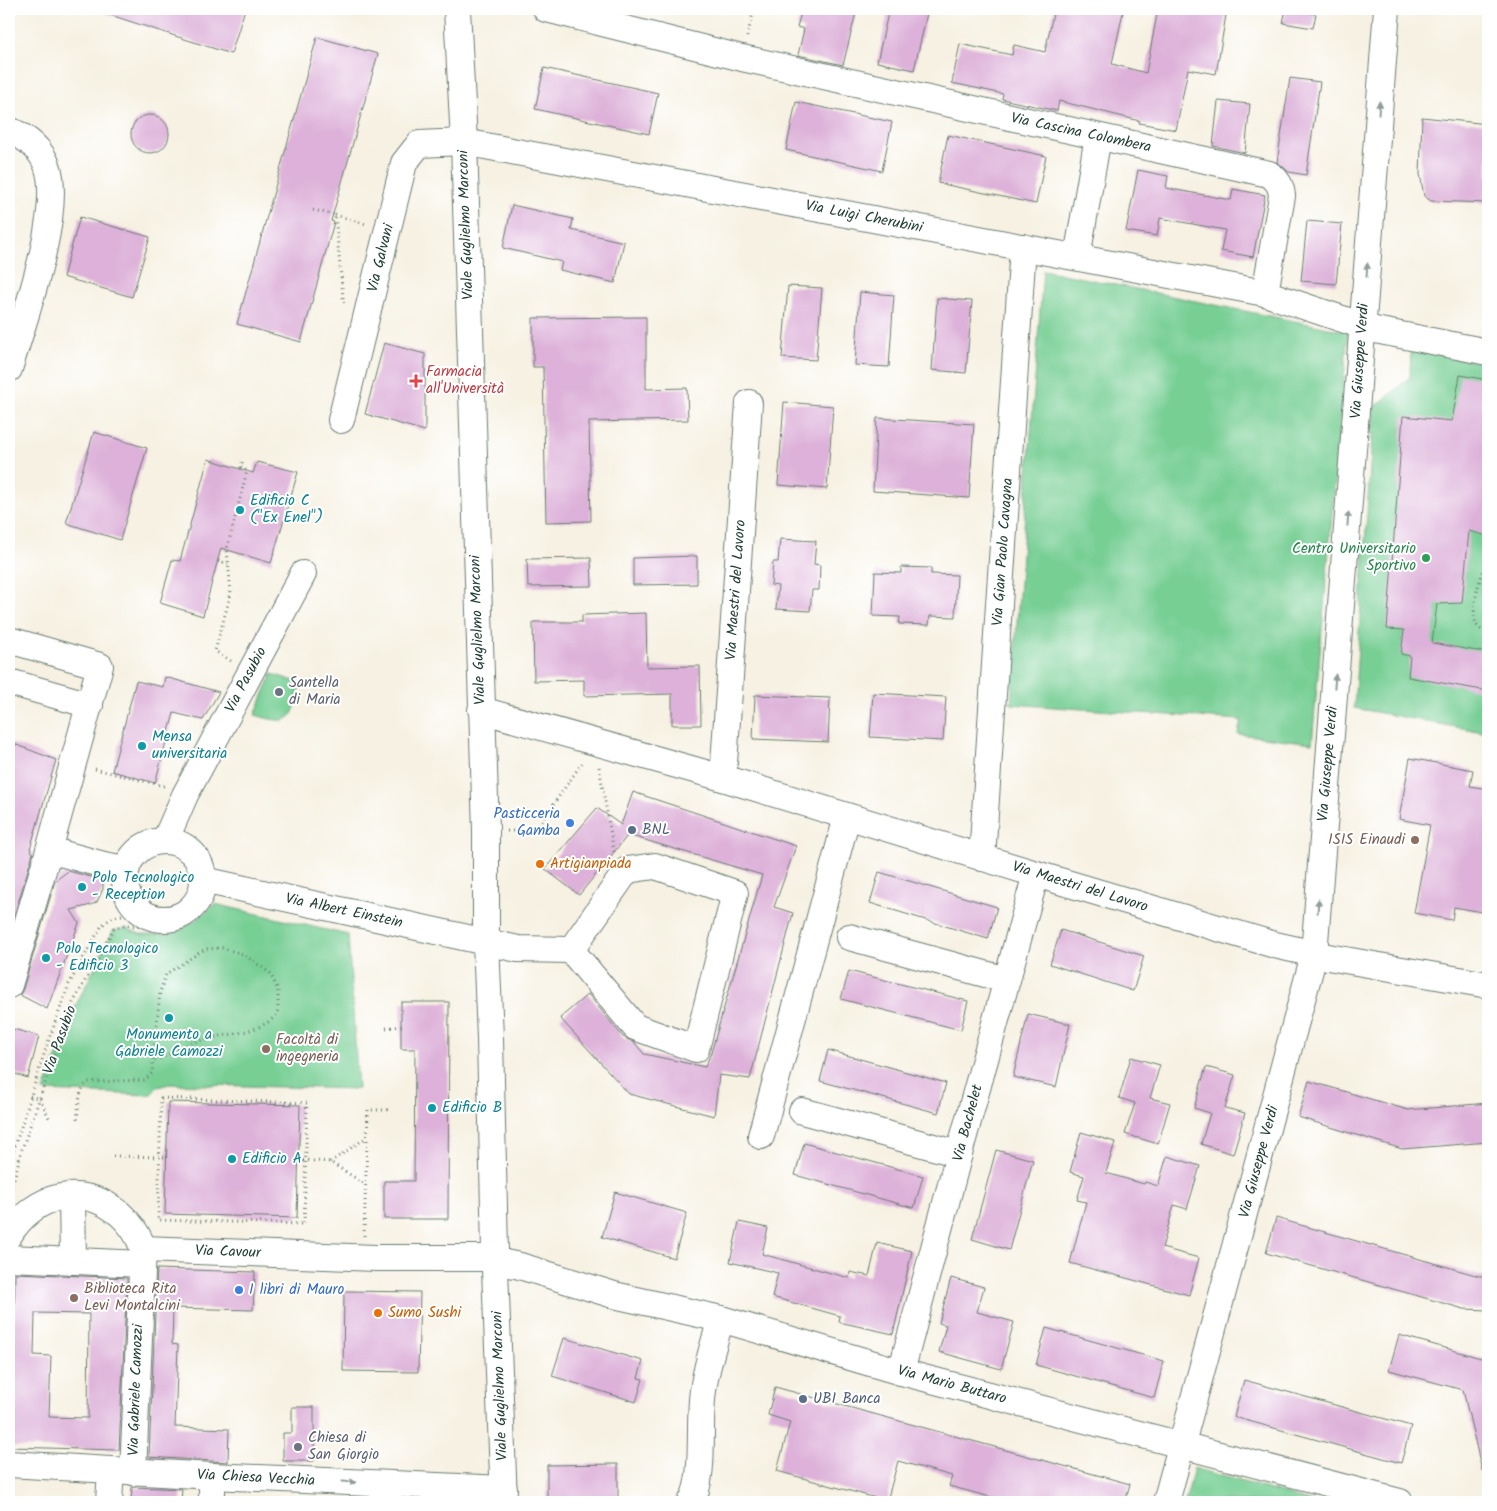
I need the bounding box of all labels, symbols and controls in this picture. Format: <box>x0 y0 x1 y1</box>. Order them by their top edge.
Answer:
one-way arrow <box>1376 99 1384 115</box>
street label: Via Cascina Colombera <box>1009 106 1153 160</box>
street label: Viale Guglielmo Marconi <box>451 148 481 300</box>
street label: Via Luigi Cherubini <box>803 194 926 240</box>
street label: Via Galvani <box>361 220 401 295</box>
one-way arrow <box>1364 262 1372 278</box>
street label: Via Giuseppe Verdi <box>1344 301 1376 419</box>
place label: Farmacia all'Università <box>426 360 504 401</box>
marker: Farmacia all'Università <box>410 375 422 387</box>
street label: Via Gian Paolo Cavagna <box>986 477 1020 627</box>
place label: Edificio C ("Ex Enel") <box>250 489 323 530</box>
marker: Edificio C ("Ex Enel") <box>234 504 246 516</box>
one-way arrow <box>1344 511 1352 527</box>
street label: Via Maestri del Lavoro <box>719 519 753 661</box>
place label: Centro Universitario Sportivo <box>1292 537 1416 578</box>
marker: Centro Universitario Sportivo <box>1420 552 1432 564</box>
street label: Viale Guglielmo Marconi <box>463 553 493 705</box>
street label: Via Pasubio <box>219 643 274 717</box>
place label: Santella di Maria <box>289 671 341 712</box>
one-way arrow <box>1331 673 1339 689</box>
marker: Santella di Maria <box>273 686 285 698</box>
street label: Via Giuseppe Verdi <box>1311 704 1345 823</box>
place label: Mensa universitaria <box>152 725 227 766</box>
marker: Mensa universitaria <box>136 740 148 752</box>
place label: Pasticceria Gamba <box>493 802 560 843</box>
marker: Pasticceria Gamba <box>564 817 576 829</box>
place label: BNL <box>642 818 670 842</box>
marker: BNL <box>626 824 638 836</box>
place label: ISIS Einaudi <box>1328 828 1406 852</box>
marker: ISIS Einaudi <box>1409 834 1421 846</box>
place label: Artigianpiada <box>550 852 631 876</box>
street label: Via Maestri del Lavoro <box>1009 855 1151 919</box>
marker: Artigianpiada <box>534 858 546 870</box>
place label: Polo Tecnologico - Reception <box>92 866 195 907</box>
marker: Polo Tecnologico - Reception <box>76 881 88 893</box>
street label: Via Albert Einstein <box>283 887 405 935</box>
one-way arrow <box>1314 898 1322 914</box>
place label: Polo Tecnologico - Edificio 3 <box>56 937 159 978</box>
marker: Polo Tecnologico - Edificio 3 <box>40 952 52 964</box>
street label: Via Pasubio <box>36 1002 84 1078</box>
marker: Monumento a Gabriele Camozzi <box>163 1012 175 1024</box>
place label: Monumento a Gabriele Camozzi <box>115 1023 224 1064</box>
place label: Facoltà di ingegneria <box>276 1028 339 1069</box>
marker: Facoltà di ingegneria <box>260 1043 272 1055</box>
street label: Via Bachelet <box>946 1082 990 1164</box>
place label: Edificio B <box>442 1096 502 1120</box>
marker: Edificio B <box>426 1102 438 1114</box>
street label: Via Giuseppe Verdi <box>1232 1102 1286 1221</box>
place label: Edificio A <box>242 1147 302 1171</box>
marker: Edificio A <box>226 1153 238 1165</box>
street label: Via Cavour <box>195 1239 262 1265</box>
place label: Biblioteca Rita Levi Montalcini <box>84 1277 181 1318</box>
place label: I libri di Mauro <box>249 1278 344 1302</box>
marker: I libri di Mauro <box>233 1284 245 1296</box>
marker: Biblioteca Rita Levi Montalcini <box>68 1292 80 1304</box>
place label: Sumo Sushi <box>388 1301 463 1325</box>
marker: Sumo Sushi <box>372 1307 384 1319</box>
street label: Viale Guglielmo Marconi <box>485 1309 515 1461</box>
street label: Via Gabriele Camozzi <box>122 1322 150 1456</box>
street label: Via Mario Buttaro <box>895 1359 1009 1411</box>
place label: UBI Banca <box>813 1387 881 1411</box>
marker: UBI Banca <box>797 1393 809 1405</box>
place label: Chiesa di San Giorgio <box>308 1426 379 1467</box>
marker: Chiesa di San Giorgio <box>292 1441 304 1453</box>
street label: Via Chiesa Vecchia <box>196 1463 316 1493</box>
one-way arrow <box>341 1479 357 1487</box>

